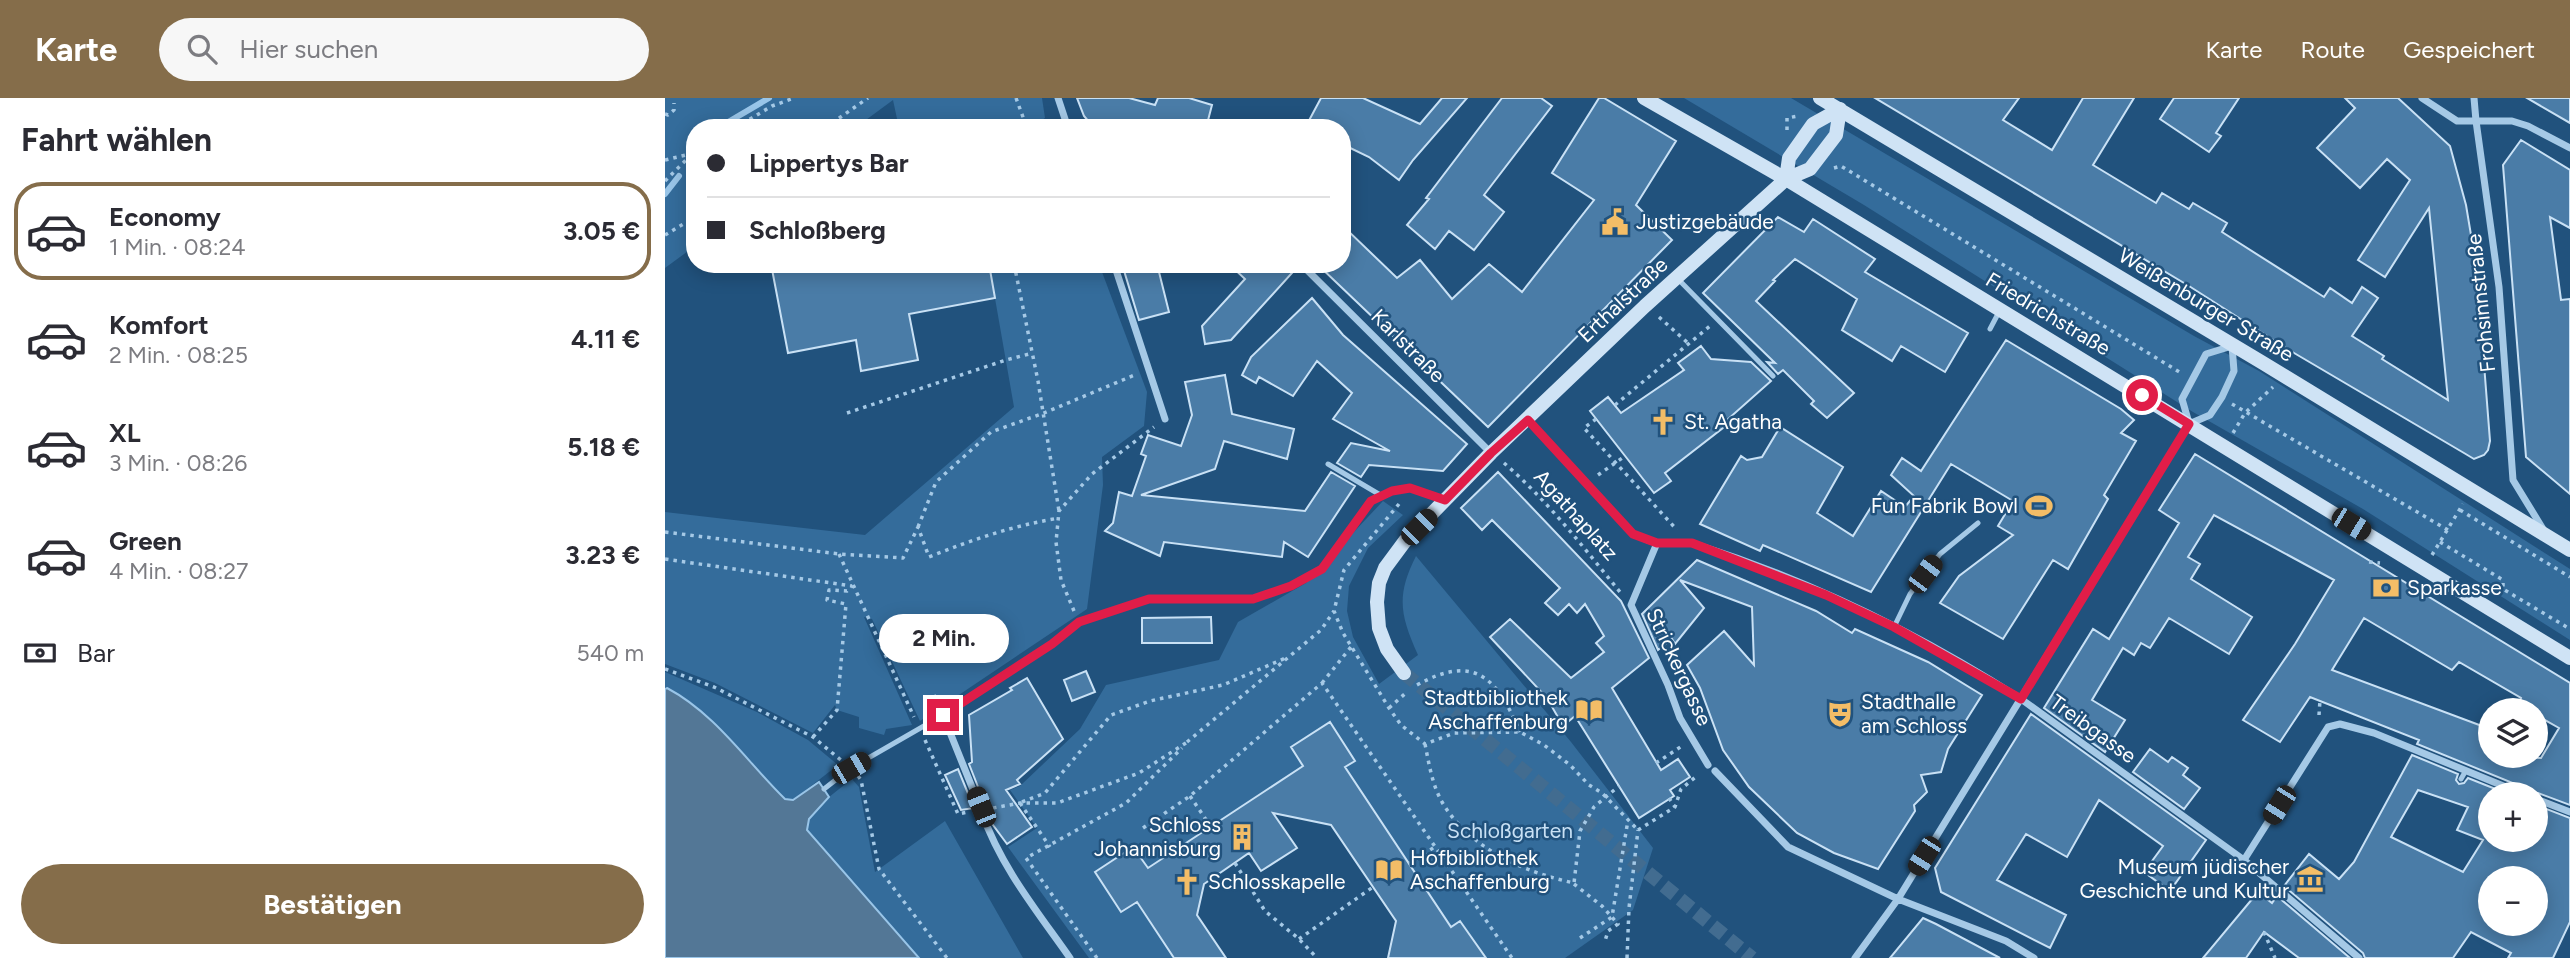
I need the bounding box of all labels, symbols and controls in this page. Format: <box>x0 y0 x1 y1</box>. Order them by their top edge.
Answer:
search box <box>159 18 649 81</box>
text: Karte <box>35 30 117 69</box>
icon: search <box>183 30 221 68</box>
text: Hier suchen <box>239 33 378 65</box>
text: Karte <box>2206 35 2262 64</box>
text: Route <box>2300 35 2365 64</box>
text: Gespeichert <box>2403 35 2535 64</box>
text: Fahrt wählen <box>21 121 212 159</box>
text: Lippertys Bar <box>749 147 909 179</box>
icon: car <box>25 200 88 263</box>
text: Economy <box>109 201 221 233</box>
public building icon: Justizgebäude <box>1600 207 1630 237</box>
place label: Justizgebäude <box>1636 209 1774 234</box>
text: Schloßberg <box>749 214 886 246</box>
text: 3.05 € <box>563 215 640 247</box>
text: 1 Min. · 08:24 <box>109 233 246 261</box>
street label: Frohsinnstraße <box>2461 233 2500 374</box>
street label: Weißenburger Straße <box>2114 242 2298 367</box>
street label: Erthalstraße <box>1573 252 1673 347</box>
street label: Friedrichstraße <box>1981 267 2115 361</box>
street label: Karlstraße <box>1366 304 1450 388</box>
icon: car <box>25 308 88 371</box>
text: Komfort <box>109 309 209 341</box>
text: 4.11 € <box>571 323 640 355</box>
text: 2 Min. · 08:25 <box>109 341 248 369</box>
route start <box>2126 379 2158 411</box>
church icon: St. Agatha <box>1648 407 1678 437</box>
place label: St. Agatha <box>1684 409 1782 434</box>
icon: car <box>25 416 88 479</box>
text: XL <box>109 417 141 449</box>
text: 5.18 € <box>567 431 640 463</box>
text: 3 Min. · 08:26 <box>109 449 247 477</box>
street label: Agathaplatz <box>1529 464 1624 565</box>
sports icon: Fun Fabrik Bowl <box>2024 491 2054 521</box>
place label: Fun Fabrik Bowl <box>1871 493 2018 518</box>
car <box>2328 504 2375 544</box>
car <box>1397 505 1442 549</box>
icon: car <box>25 524 88 587</box>
text: Green <box>109 525 182 557</box>
text: 3.23 € <box>565 539 640 571</box>
car <box>1904 551 1947 597</box>
text: 4 Min. · 08:27 <box>109 557 248 585</box>
bank icon: Sparkasse <box>2371 573 2401 603</box>
place label: Sparkasse <box>2407 575 2502 600</box>
street label: Strickergasse <box>1641 604 1718 730</box>
callout: 2 Min. <box>878 614 1008 662</box>
text: 2 Min. <box>912 624 976 652</box>
icon: cash <box>21 634 59 672</box>
text: Bar <box>77 637 115 669</box>
text: 540 m <box>576 639 644 667</box>
place label: Stadtbibliothek Aschaffenburg <box>1424 685 1569 734</box>
place label: Stadthalle am Schloss <box>1861 689 1967 738</box>
street label: Treibgasse <box>2045 689 2141 768</box>
library icon: Stadtbibliothek Aschaffenburg <box>1574 695 1604 725</box>
map controls <box>2478 698 2548 936</box>
button: layers <box>2478 698 2548 768</box>
route end <box>927 699 959 731</box>
theatre icon: Stadthalle am Schloss <box>1825 699 1855 729</box>
car <box>828 748 875 788</box>
car <box>2259 782 2300 828</box>
button: + <box>2478 782 2548 852</box>
car <box>964 784 999 830</box>
place label: Schloss Johannisburg <box>1094 812 1221 861</box>
park label: Schloßgarten <box>1447 818 1573 843</box>
building icon: Schloss Johannisburg <box>1227 822 1257 852</box>
car <box>1904 833 1945 879</box>
place label: Hofbibliothek Aschaffenburg <box>1410 845 1550 894</box>
place label: Museum jüdischer Geschichte und Kultur <box>2079 854 2289 903</box>
library icon: Hofbibliothek Aschaffenburg <box>1374 855 1404 885</box>
button: Bestätigen <box>21 864 644 944</box>
museum icon: Museum jüdischer Geschichte und Kultur <box>2295 864 2325 894</box>
button: − <box>2478 866 2548 936</box>
church icon: Schlosskapelle <box>1172 867 1202 897</box>
place label: Schlosskapelle <box>1208 869 1346 894</box>

